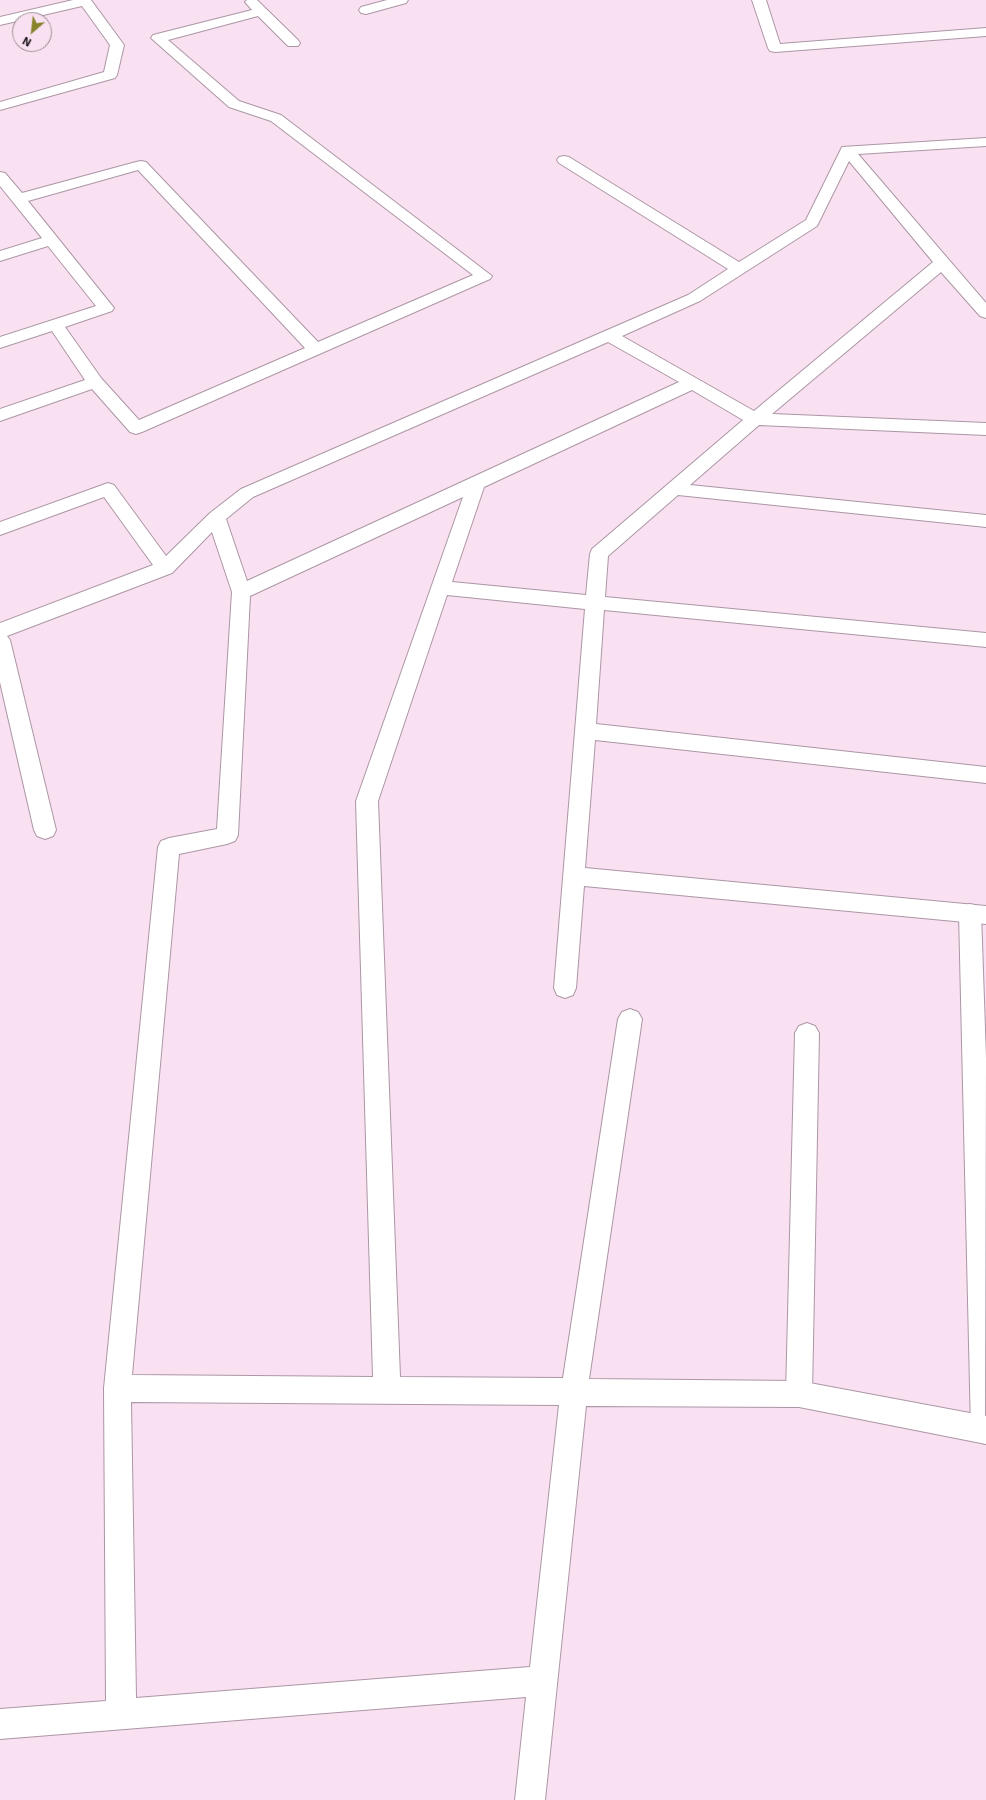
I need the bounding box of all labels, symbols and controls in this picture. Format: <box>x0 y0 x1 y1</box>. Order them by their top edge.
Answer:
north arrow <box>12 12 52 52</box>
text: N <box>20 35 33 50</box>

